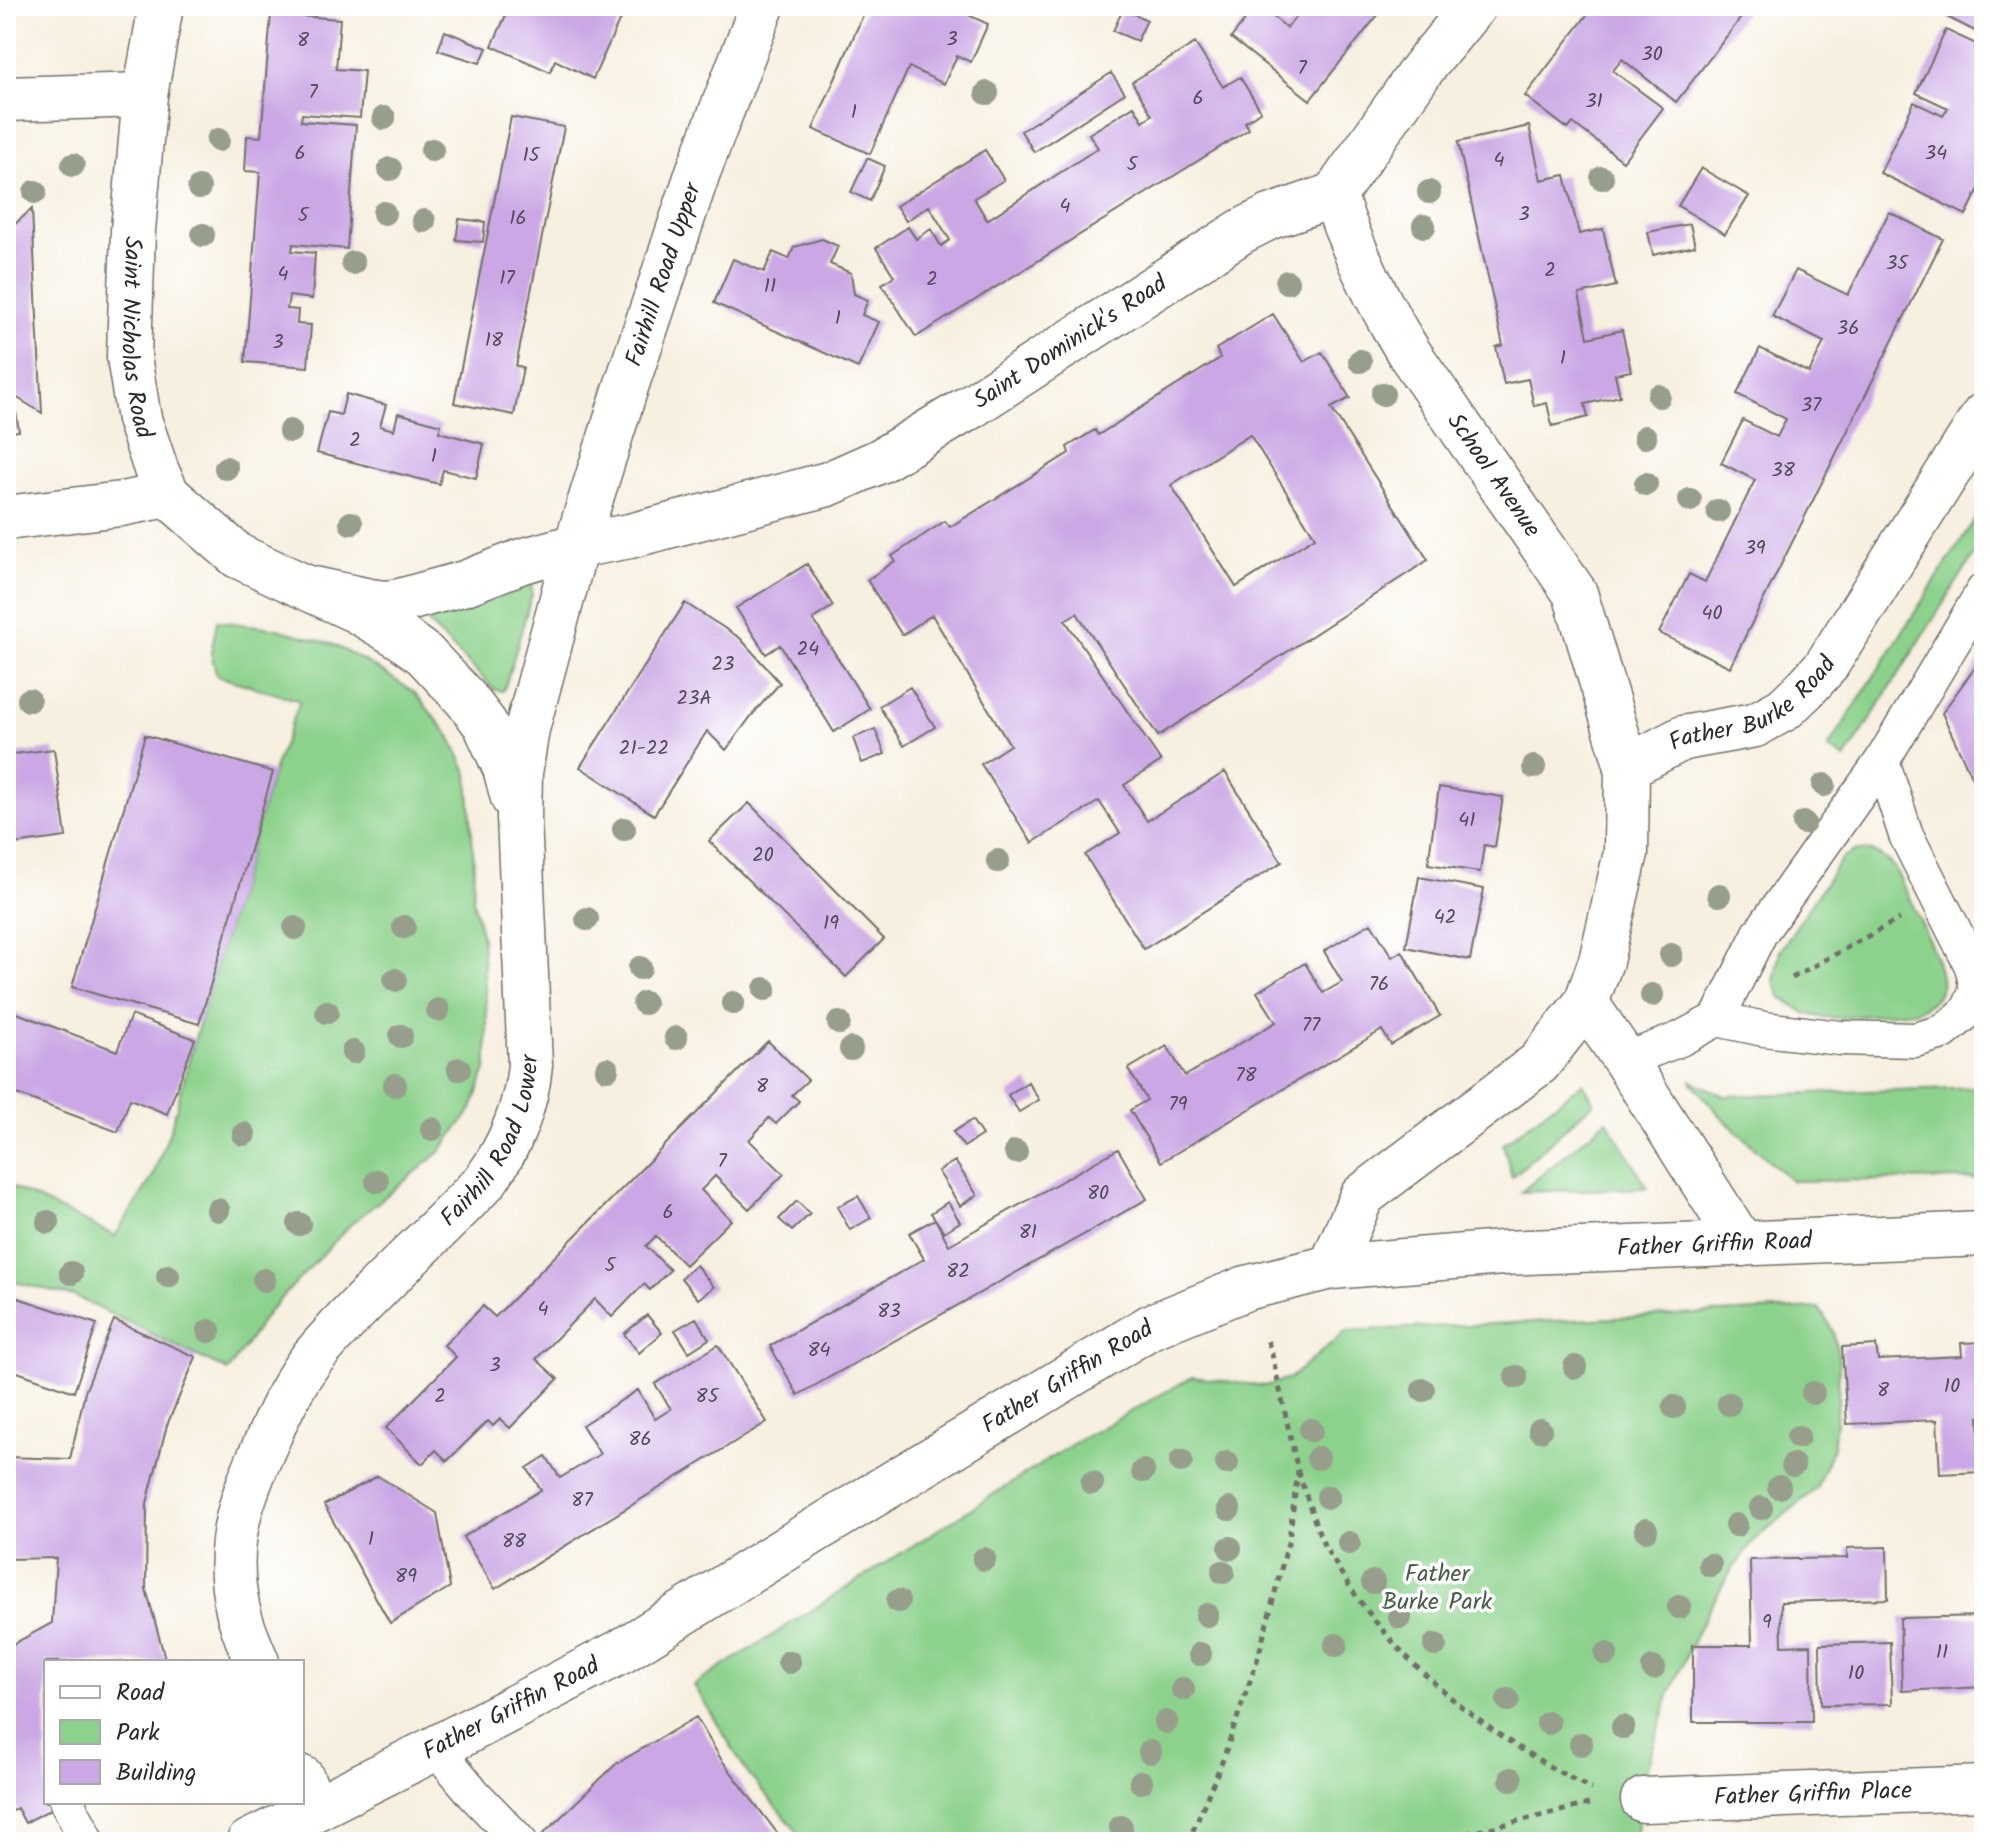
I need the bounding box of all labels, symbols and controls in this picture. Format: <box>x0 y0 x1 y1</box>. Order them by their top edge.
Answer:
house number: 3 <box>946 24 958 56</box>
house number: 8 <box>297 25 310 57</box>
house number: 30 <box>1641 39 1663 71</box>
house number: 7 <box>1297 53 1307 85</box>
house number: 7 <box>308 77 318 109</box>
house number: 6 <box>1192 83 1204 115</box>
house number: 31 <box>1585 86 1603 118</box>
house number: 1 <box>851 97 857 129</box>
house number: 6 <box>294 138 306 170</box>
house number: 34 <box>1925 138 1947 170</box>
house number: 15 <box>522 140 541 172</box>
house number: 4 <box>1493 145 1505 177</box>
house number: 5 <box>1127 149 1139 181</box>
street label: Fairhill Road Upper <box>615 176 713 372</box>
house number: 4 <box>1059 191 1071 223</box>
house number: 3 <box>1518 199 1530 231</box>
house number: 5 <box>298 200 310 232</box>
house number: 16 <box>509 203 527 235</box>
street label: Saint Nicholas Road <box>109 236 164 445</box>
house number: 35 <box>1886 248 1909 280</box>
house number: 2 <box>1544 255 1556 287</box>
house number: 4 <box>277 259 289 291</box>
house number: 17 <box>499 263 516 295</box>
house number: 2 <box>926 264 938 296</box>
street label: Saint Dominick's Road <box>965 264 1176 420</box>
house number: 11 <box>764 271 776 303</box>
house number: 1 <box>835 303 841 335</box>
house number: 36 <box>1837 313 1859 345</box>
house number: 18 <box>485 325 504 357</box>
house number: 3 <box>272 327 284 359</box>
house number: 1 <box>1560 343 1566 375</box>
house number: 37 <box>1801 390 1822 422</box>
street label: School Avenue <box>1437 405 1551 546</box>
house number: 2 <box>349 425 361 457</box>
house number: 1 <box>431 441 437 473</box>
house number: 38 <box>1771 455 1796 487</box>
house number: 39 <box>1744 533 1766 565</box>
house number: 40 <box>1701 598 1723 630</box>
house number: 24 <box>797 634 819 666</box>
street label: Father Burke Road <box>1661 648 1848 762</box>
house number: 23 <box>711 649 735 681</box>
house number: 23A <box>676 683 712 715</box>
house number: 21-22 <box>619 733 669 765</box>
house number: 41 <box>1458 805 1476 837</box>
house number: 20 <box>752 840 774 872</box>
house number: 42 <box>1434 902 1456 934</box>
house number: 19 <box>823 908 839 940</box>
house number: 76 <box>1369 969 1389 1001</box>
house number: 77 <box>1302 1010 1321 1042</box>
street label: Fairhill Road Lower <box>431 1052 550 1236</box>
house number: 78 <box>1235 1060 1258 1092</box>
house number: 8 <box>756 1071 769 1103</box>
house number: 79 <box>1169 1089 1188 1121</box>
house number: 7 <box>717 1146 727 1178</box>
house number: 80 <box>1087 1178 1109 1210</box>
house number: 6 <box>662 1197 674 1229</box>
house number: 81 <box>1019 1217 1037 1249</box>
street label: Father Griffin Road <box>1616 1221 1814 1268</box>
house number: 5 <box>605 1250 617 1282</box>
house number: 82 <box>946 1256 970 1288</box>
house number: 4 <box>537 1294 549 1326</box>
house number: 83 <box>877 1296 901 1328</box>
street label: Father Griffin Road <box>974 1309 1162 1444</box>
house number: 84 <box>807 1335 831 1367</box>
house number: 3 <box>489 1350 501 1382</box>
house number: 10 <box>1944 1371 1960 1403</box>
house number: 8 <box>1877 1375 1890 1407</box>
house number: 2 <box>434 1381 446 1413</box>
house number: 85 <box>696 1381 720 1413</box>
house number: 86 <box>628 1424 652 1456</box>
house number: 87 <box>571 1485 593 1517</box>
house number: 1 <box>368 1524 374 1556</box>
house number: 88 <box>502 1526 527 1558</box>
park label: Father Burke Park <box>1382 1555 1493 1622</box>
house number: 89 <box>395 1561 417 1593</box>
house number: 9 <box>1762 1607 1772 1639</box>
house number: 11 <box>1936 1637 1948 1669</box>
street label: Father Griffin Road <box>416 1646 607 1771</box>
house number: 10 <box>1848 1658 1864 1690</box>
legend <box>44 1660 304 1804</box>
text: Road <box>116 1674 165 1713</box>
text: Park <box>116 1714 160 1753</box>
text: Building <box>116 1754 196 1793</box>
street label: Father Griffin Place <box>1713 1771 1913 1817</box>

